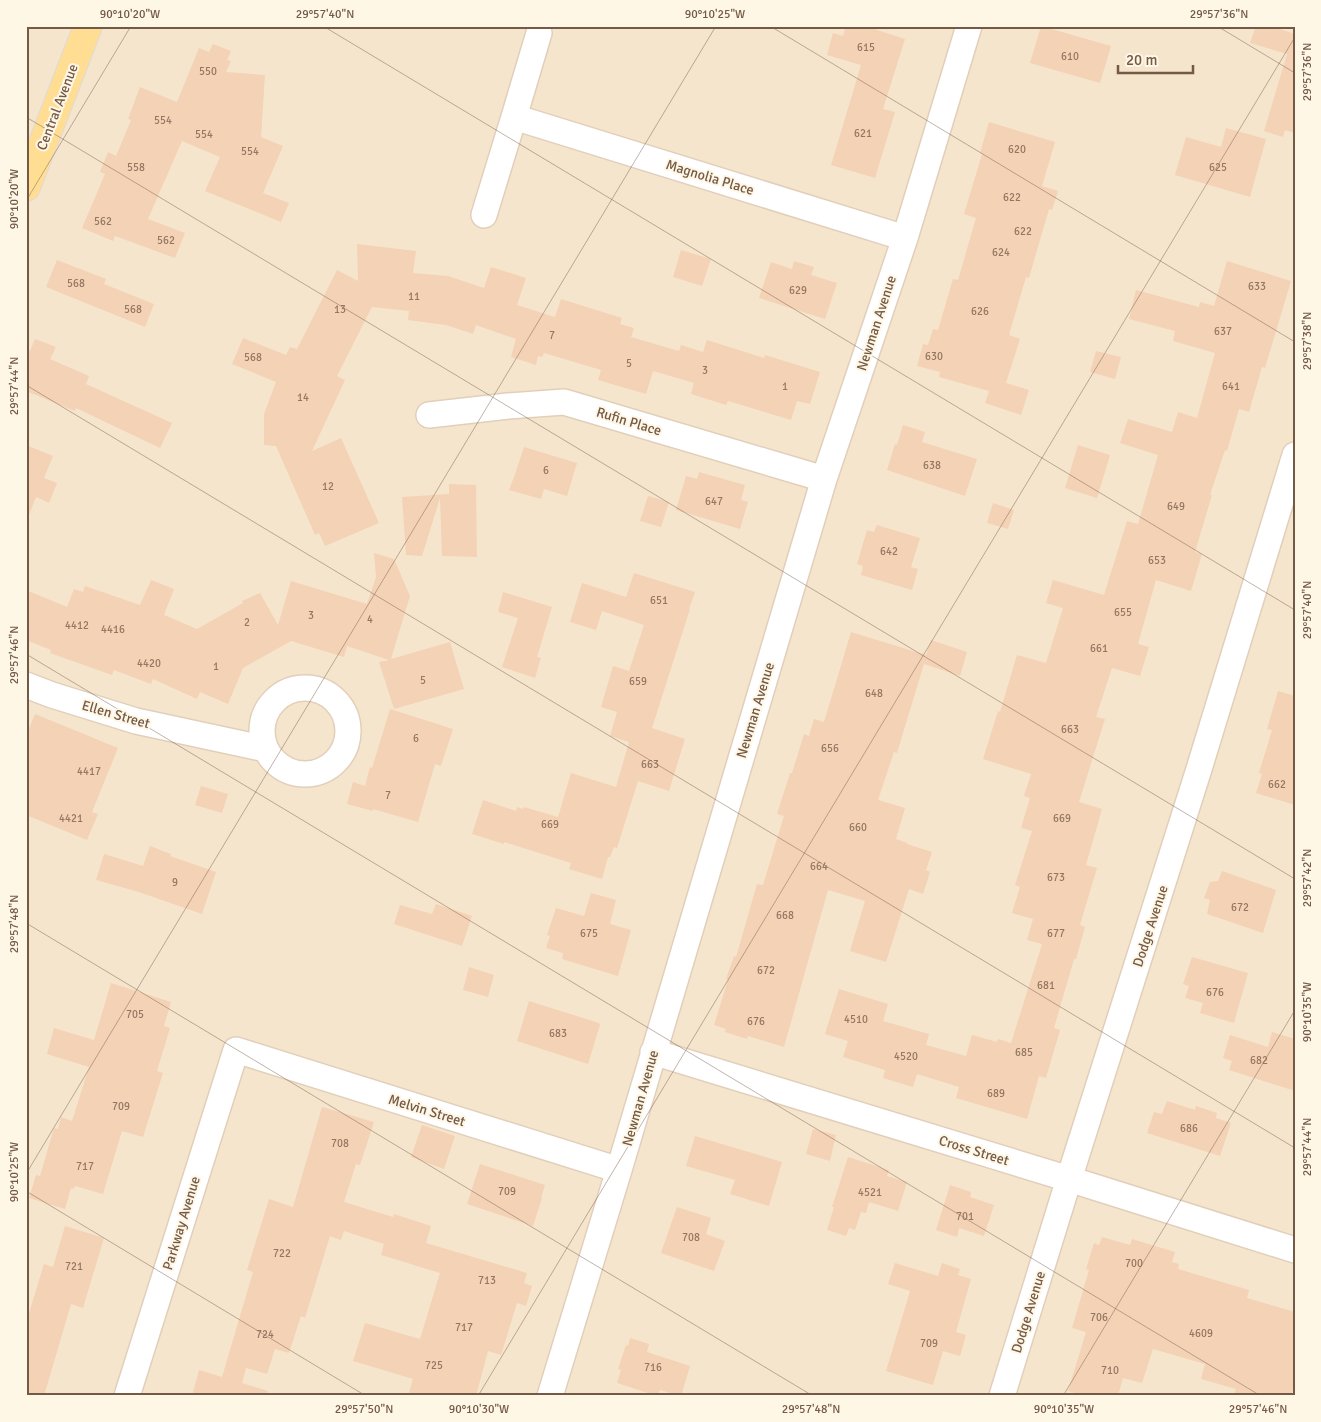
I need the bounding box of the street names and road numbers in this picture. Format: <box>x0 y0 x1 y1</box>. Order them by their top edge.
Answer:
street label: Central Avenue <box>33 62 82 153</box>
street label: Magnolia Place <box>664 156 756 199</box>
street label: Newman Avenue <box>853 273 900 373</box>
street label: Rufin Place <box>594 404 664 439</box>
street label: Newman Avenue <box>733 660 778 760</box>
street label: Ellen Street <box>80 697 152 732</box>
street label: Dodge Avenue <box>1129 883 1172 969</box>
street label: Newman Avenue <box>619 1048 662 1148</box>
street label: Melvin Street <box>386 1091 467 1130</box>
street label: Cross Street <box>937 1132 1011 1169</box>
street label: Parkway Avenue <box>159 1174 204 1272</box>
street label: Dodge Avenue <box>1008 1269 1049 1355</box>

